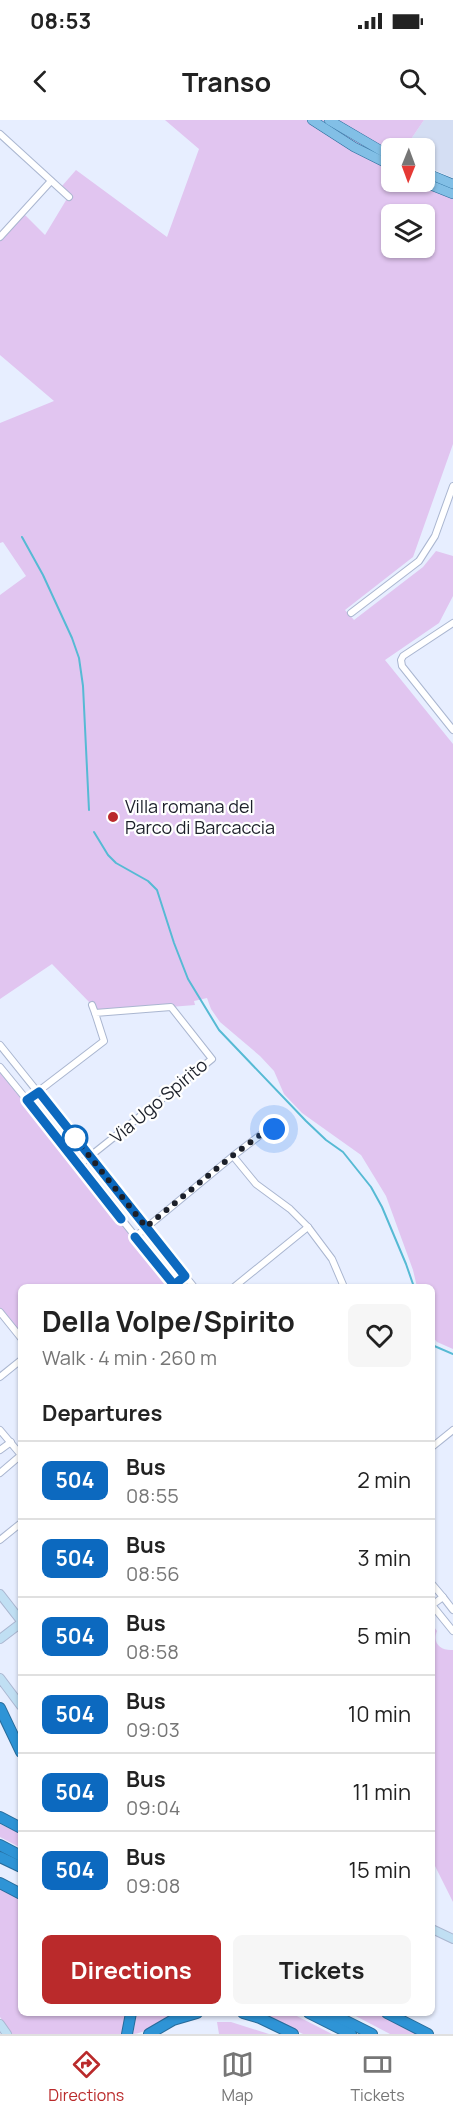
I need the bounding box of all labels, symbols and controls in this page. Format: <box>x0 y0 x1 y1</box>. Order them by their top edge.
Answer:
text: 08:53 <box>30 6 91 36</box>
text: Transo <box>182 63 271 100</box>
icon: back <box>24 65 57 98</box>
icon: search <box>396 65 429 98</box>
north arrow <box>381 138 435 192</box>
map controls <box>381 138 435 258</box>
button: layers <box>381 204 435 258</box>
place label: Villa romana del Parco di Barcaccia <box>125 794 275 839</box>
marker: Villa romana del Parco di Barcaccia <box>106 810 120 824</box>
street label: Via Ugo Spirito <box>105 1052 212 1148</box>
your location <box>259 1114 289 1144</box>
unlabelled marker <box>62 1125 88 1151</box>
text: Della Volpe/Spirito <box>42 1302 295 1340</box>
button: heart <box>348 1304 411 1367</box>
text: Walk · 4 min · 260 m <box>42 1344 217 1371</box>
text: Departures <box>42 1398 162 1428</box>
text: Bus <box>126 1452 166 1482</box>
text: 2 min <box>357 1465 411 1495</box>
text: 504 <box>56 1466 94 1494</box>
text: 08:55 <box>126 1482 179 1509</box>
text: Bus <box>126 1530 166 1560</box>
text: 3 min <box>358 1543 411 1573</box>
text: 504 <box>56 1544 94 1572</box>
text: 08:56 <box>126 1560 180 1587</box>
text: Bus <box>126 1608 166 1638</box>
text: 5 min <box>357 1621 411 1651</box>
text: 504 <box>56 1622 94 1650</box>
text: 08:58 <box>126 1638 179 1665</box>
text: Bus <box>126 1686 166 1716</box>
text: 10 min <box>348 1699 411 1729</box>
text: 504 <box>56 1700 94 1728</box>
text: 09:03 <box>126 1716 180 1743</box>
text: Bus <box>126 1764 166 1794</box>
text: 11 min <box>353 1777 411 1807</box>
text: 504 <box>56 1778 94 1806</box>
text: 09:04 <box>126 1794 181 1821</box>
text: Bus <box>126 1842 166 1872</box>
text: 15 min <box>348 1855 411 1885</box>
text: 504 <box>56 1856 94 1884</box>
text: 09:08 <box>126 1872 180 1899</box>
button: Directions <box>42 1935 221 2004</box>
button: Tickets <box>233 1935 411 2004</box>
tab: Directions <box>48 2048 124 2106</box>
tab: Map <box>221 2048 254 2106</box>
tab: Tickets <box>351 2048 405 2106</box>

